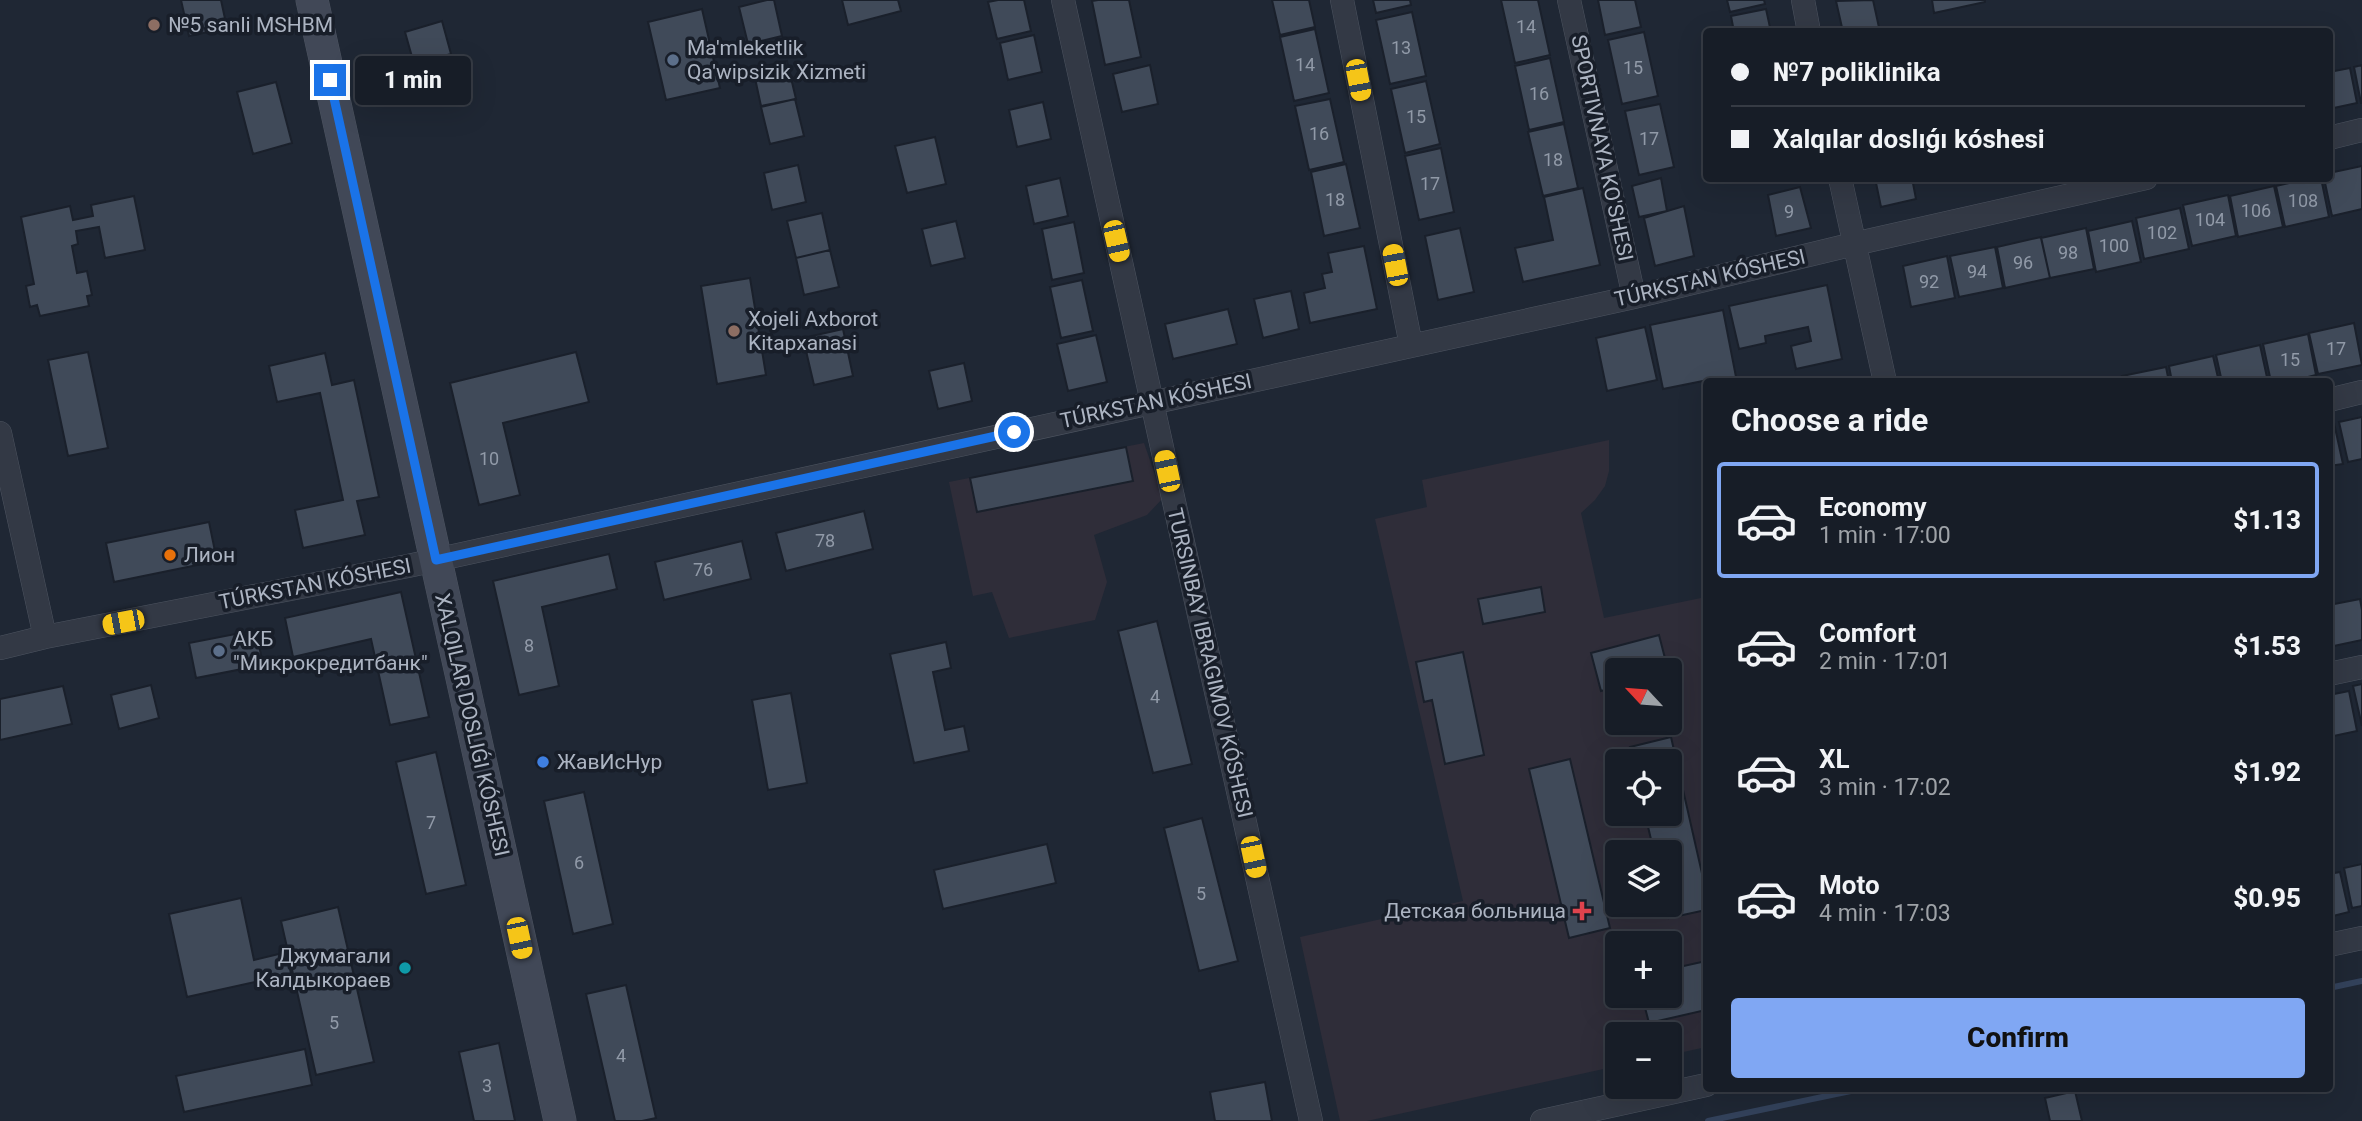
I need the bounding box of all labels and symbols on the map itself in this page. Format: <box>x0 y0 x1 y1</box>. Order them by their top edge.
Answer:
place label: №5 sanli MSHBM <box>168 13 333 37</box>
house number: 14 <box>1516 16 1536 37</box>
marker: №5 sanli MSHBM <box>146 17 162 33</box>
street label: SPORTIVNAYA KO'SHESI <box>1566 33 1638 263</box>
place label: Ma'mleketlik Qa'wipsizik Xizmeti <box>687 36 866 84</box>
house number: 13 <box>1391 37 1411 58</box>
marker: Ma'mleketlik Qa'wipsizik Xizmeti <box>665 52 681 68</box>
house number: 14 <box>1295 54 1315 75</box>
callout: 1 min <box>354 56 470 104</box>
car <box>1344 57 1373 103</box>
house number: 15 <box>1623 57 1643 78</box>
route end <box>314 64 346 96</box>
house number: 16 <box>1529 83 1549 104</box>
house number: 15 <box>1406 106 1426 127</box>
house number: 16 <box>1309 123 1329 144</box>
house number: 17 <box>1639 128 1659 149</box>
house number: 18 <box>1543 149 1563 170</box>
house number: 17 <box>1420 173 1440 194</box>
house number: 18 <box>1325 189 1345 210</box>
house number: 108 <box>2288 190 2318 211</box>
house number: 106 <box>2241 200 2271 221</box>
house number: 9 <box>1784 201 1794 222</box>
house number: 104 <box>2195 209 2225 230</box>
car <box>1102 218 1131 264</box>
house number: 102 <box>2147 222 2177 243</box>
house number: 100 <box>2099 235 2129 256</box>
car <box>1381 242 1410 288</box>
house number: 98 <box>2058 242 2078 263</box>
street label: TÚRKSTAN KÓSHESI <box>1612 244 1808 312</box>
house number: 96 <box>2013 252 2033 273</box>
house number: 94 <box>1967 261 1987 282</box>
house number: 92 <box>1919 271 1939 292</box>
place label: Xojeli Axborot Kitapxanasi <box>748 307 878 355</box>
marker: Xojeli Axborot Kitapxanasi <box>726 323 742 339</box>
house number: 17 <box>2326 338 2346 359</box>
house number: 15 <box>2280 349 2300 370</box>
street label: TÚRKSTAN KÓSHESI <box>1058 369 1254 433</box>
route start <box>998 416 1030 448</box>
house number: 10 <box>479 448 499 469</box>
car <box>1153 448 1182 494</box>
street label: TURSINBAY IBRAGIMOV KÓSHESI <box>1163 506 1257 820</box>
house number: 78 <box>815 530 835 551</box>
place label: Лион <box>184 543 235 567</box>
marker: Лион <box>162 547 178 563</box>
street label: TÚRKSTAN KÓSHESI <box>217 554 413 614</box>
house number: 76 <box>693 559 713 580</box>
street label: XALQILAR DOSLIǴI KÓSHESI <box>430 591 514 859</box>
car <box>101 608 146 636</box>
place label: АКБ "Микрокредитбанк" <box>233 627 428 675</box>
house number: 8 <box>524 635 534 656</box>
marker: АКБ "Микрокредитбанк" <box>211 643 227 659</box>
north arrow <box>1605 658 1682 735</box>
house number: 4 <box>1150 686 1160 707</box>
place label: ЖавИсНур <box>557 750 662 774</box>
marker: ЖавИсНур <box>535 754 551 770</box>
house number: 7 <box>426 812 436 833</box>
car <box>1239 834 1268 880</box>
house number: 6 <box>574 852 584 873</box>
house number: 5 <box>1196 883 1206 904</box>
place label: Детская больница <box>1384 899 1566 923</box>
marker: Детская больница <box>1572 901 1592 921</box>
car <box>505 915 534 961</box>
place label: Джумагали Калдыкораев <box>255 944 391 992</box>
marker: Джумагали Калдыкораев <box>397 960 413 976</box>
house number: 5 <box>329 1012 339 1033</box>
house number: 4 <box>616 1045 626 1066</box>
house number: 3 <box>482 1075 492 1096</box>

